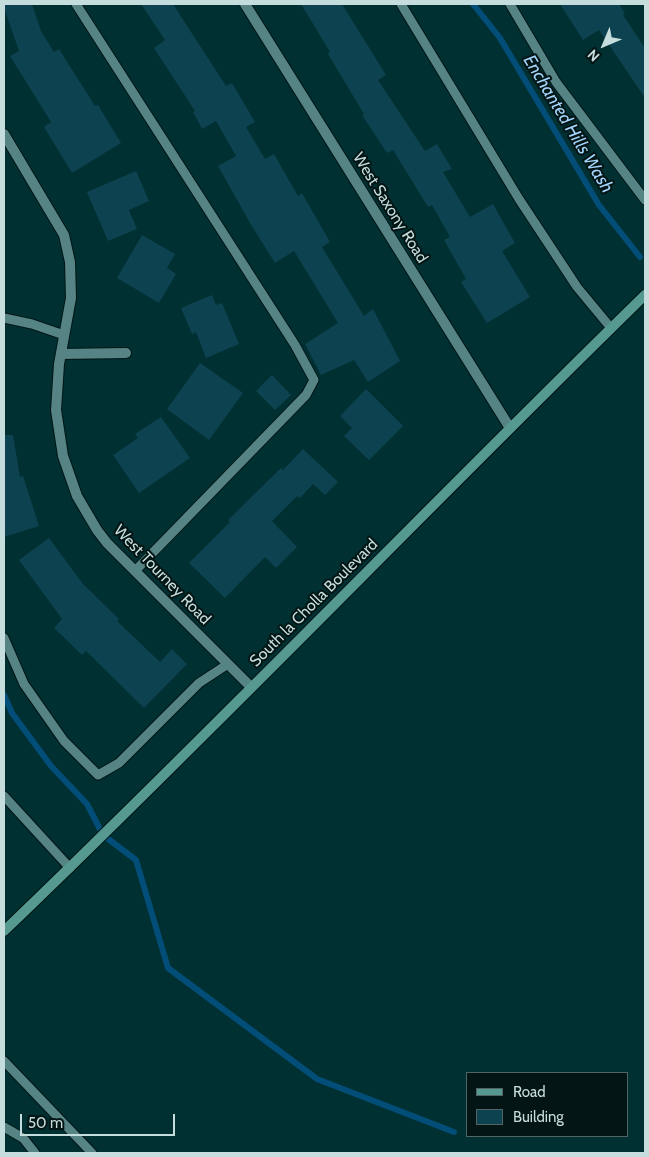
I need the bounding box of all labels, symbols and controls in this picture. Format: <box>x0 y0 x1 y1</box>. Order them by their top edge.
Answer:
north arrow <box>579 20 629 70</box>
text: N <box>584 46 603 65</box>
water label: Enchanted Hills Wash <box>518 51 618 197</box>
street label: West Saxony Road <box>348 149 432 267</box>
street label: West Tourney Road <box>110 521 214 629</box>
street label: South la Cholla Boulevard <box>246 535 382 671</box>
legend <box>467 1072 629 1137</box>
text: Road <box>513 1083 546 1101</box>
scale bar <box>22 1104 178 1136</box>
text: Building <box>513 1108 564 1126</box>
text: 50 m <box>28 1114 63 1132</box>

